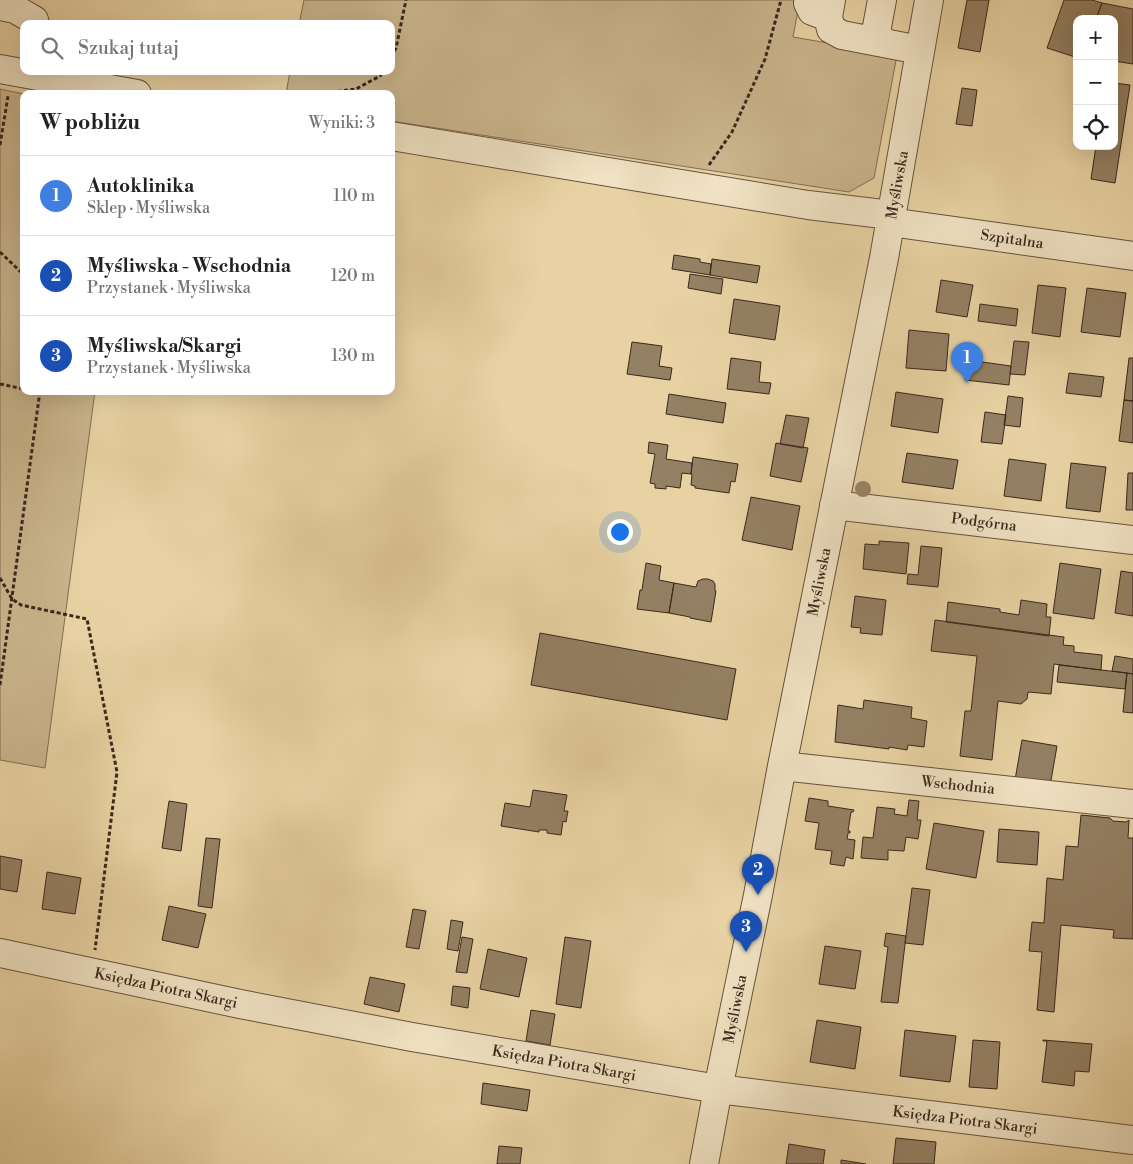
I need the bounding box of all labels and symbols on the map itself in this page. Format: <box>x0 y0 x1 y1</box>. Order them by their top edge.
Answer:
street label: Myśliwska <box>882 149 913 221</box>
street label: Szpitalna <box>979 226 1045 253</box>
pin: 1 <box>951 342 983 383</box>
street label: Podgórna <box>950 509 1018 536</box>
your location <box>607 519 633 545</box>
street label: Myśliwska <box>804 546 836 618</box>
street label: Wschodnia <box>919 772 996 799</box>
pin: 2 <box>742 854 774 895</box>
pin: 3 <box>730 911 762 952</box>
street label: Księdza Piotra Skargi <box>93 964 239 1013</box>
street label: Myśliwska <box>720 973 752 1045</box>
street label: Księdza Piotra Skargi <box>490 1041 637 1086</box>
street label: Księdza Piotra Skargi <box>891 1102 1039 1139</box>

